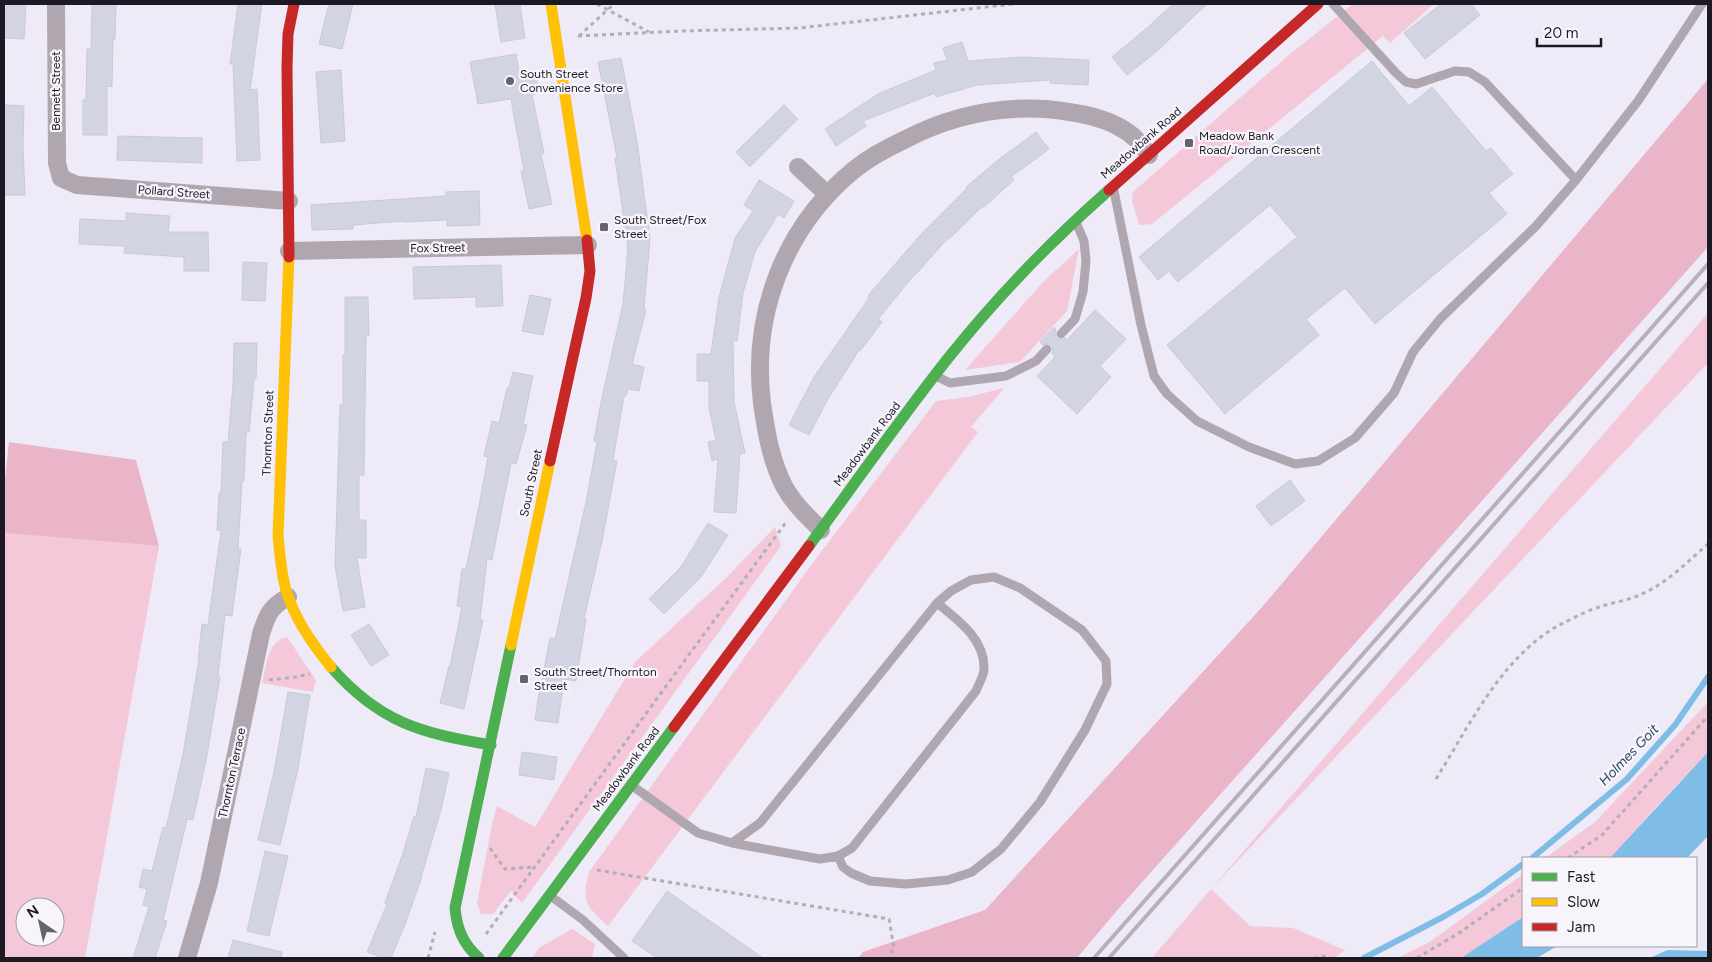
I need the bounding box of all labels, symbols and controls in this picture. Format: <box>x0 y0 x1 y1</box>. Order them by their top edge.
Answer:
scale bar <box>1537 15 1601 47</box>
text: 20 m <box>1544 24 1578 42</box>
street label: Bennett Street <box>49 51 63 131</box>
place label: South Street Convenience Store <box>520 67 623 95</box>
marker: South Street Convenience Store <box>504 75 516 87</box>
street label: Meadowbank Road <box>1098 104 1184 182</box>
place label: Meadow Bank Road/Jordan Crescent <box>1199 129 1321 157</box>
marker: Meadow Bank Road/Jordan Crescent <box>1183 137 1195 149</box>
street label: Pollard Street <box>137 182 211 202</box>
place label: South Street/Fox Street <box>614 213 707 241</box>
marker: South Street/Fox Street <box>598 221 610 233</box>
street label: Fox Street <box>410 241 466 255</box>
street label: Thornton Street <box>260 389 277 476</box>
street label: Meadowbank Road <box>831 399 903 489</box>
street label: South Street <box>517 447 545 518</box>
place label: South Street/Thornton Street <box>534 665 657 693</box>
marker: South Street/Thornton Street <box>518 673 530 685</box>
water label: Holmes Goit <box>1596 720 1663 789</box>
street label: Meadowbank Road <box>590 724 662 814</box>
street label: Thornton Terrace <box>216 726 248 819</box>
legend <box>1522 857 1697 947</box>
text: Fast <box>1567 868 1596 886</box>
text: Slow <box>1567 893 1600 911</box>
north arrow <box>15 897 65 947</box>
text: N <box>24 902 42 922</box>
text: Jam <box>1567 918 1595 936</box>

